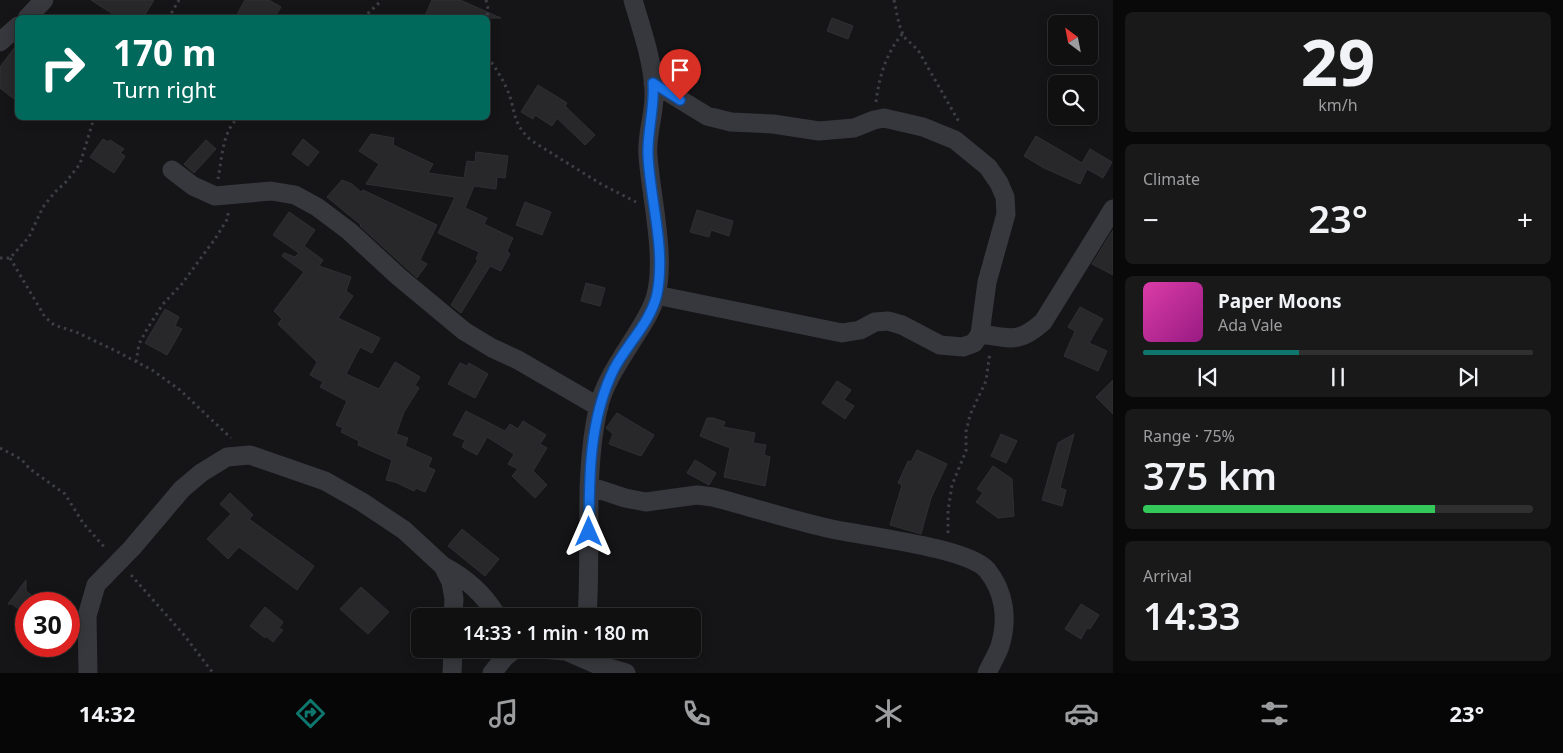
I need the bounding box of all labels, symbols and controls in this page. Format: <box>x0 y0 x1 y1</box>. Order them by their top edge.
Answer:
north arrow <box>1048 15 1098 65</box>
map controls <box>1048 15 1098 125</box>
text: 29 <box>1301 17 1375 105</box>
text: 170 m <box>113 29 216 76</box>
icon: right <box>30 35 95 100</box>
pin <box>659 49 701 100</box>
icon: arrive <box>666 56 694 84</box>
text: Turn right <box>113 74 216 104</box>
button: search <box>1048 75 1098 125</box>
text: km/h <box>1318 94 1358 116</box>
text: Climate <box>1143 168 1200 190</box>
text: 23° <box>1308 192 1368 244</box>
text: − <box>1143 200 1159 238</box>
text: + <box>1517 200 1533 238</box>
text: Paper Moons <box>1218 288 1342 314</box>
text: Ada Vale <box>1218 314 1283 336</box>
icon: previous <box>1194 363 1222 391</box>
icon: pause <box>1324 363 1352 391</box>
icon: next <box>1454 363 1482 391</box>
text: Range · 75% <box>1143 425 1235 447</box>
text: 375 km <box>1143 449 1277 501</box>
position arrow <box>562 505 614 557</box>
text: Arrival <box>1143 565 1192 587</box>
text: 14:33 <box>1143 589 1240 641</box>
speed limit sign: 30 <box>15 592 80 657</box>
text: 14:33 · 1 min · 180 m <box>463 620 649 646</box>
icon: directions <box>293 696 328 731</box>
icon: music <box>486 696 521 731</box>
icon: phone <box>679 696 714 731</box>
icon: climate <box>871 696 906 731</box>
icon: car <box>1064 696 1099 731</box>
icon: filters <box>1257 696 1292 731</box>
text: 14:32 <box>79 698 135 728</box>
text: 23° <box>1450 698 1484 728</box>

